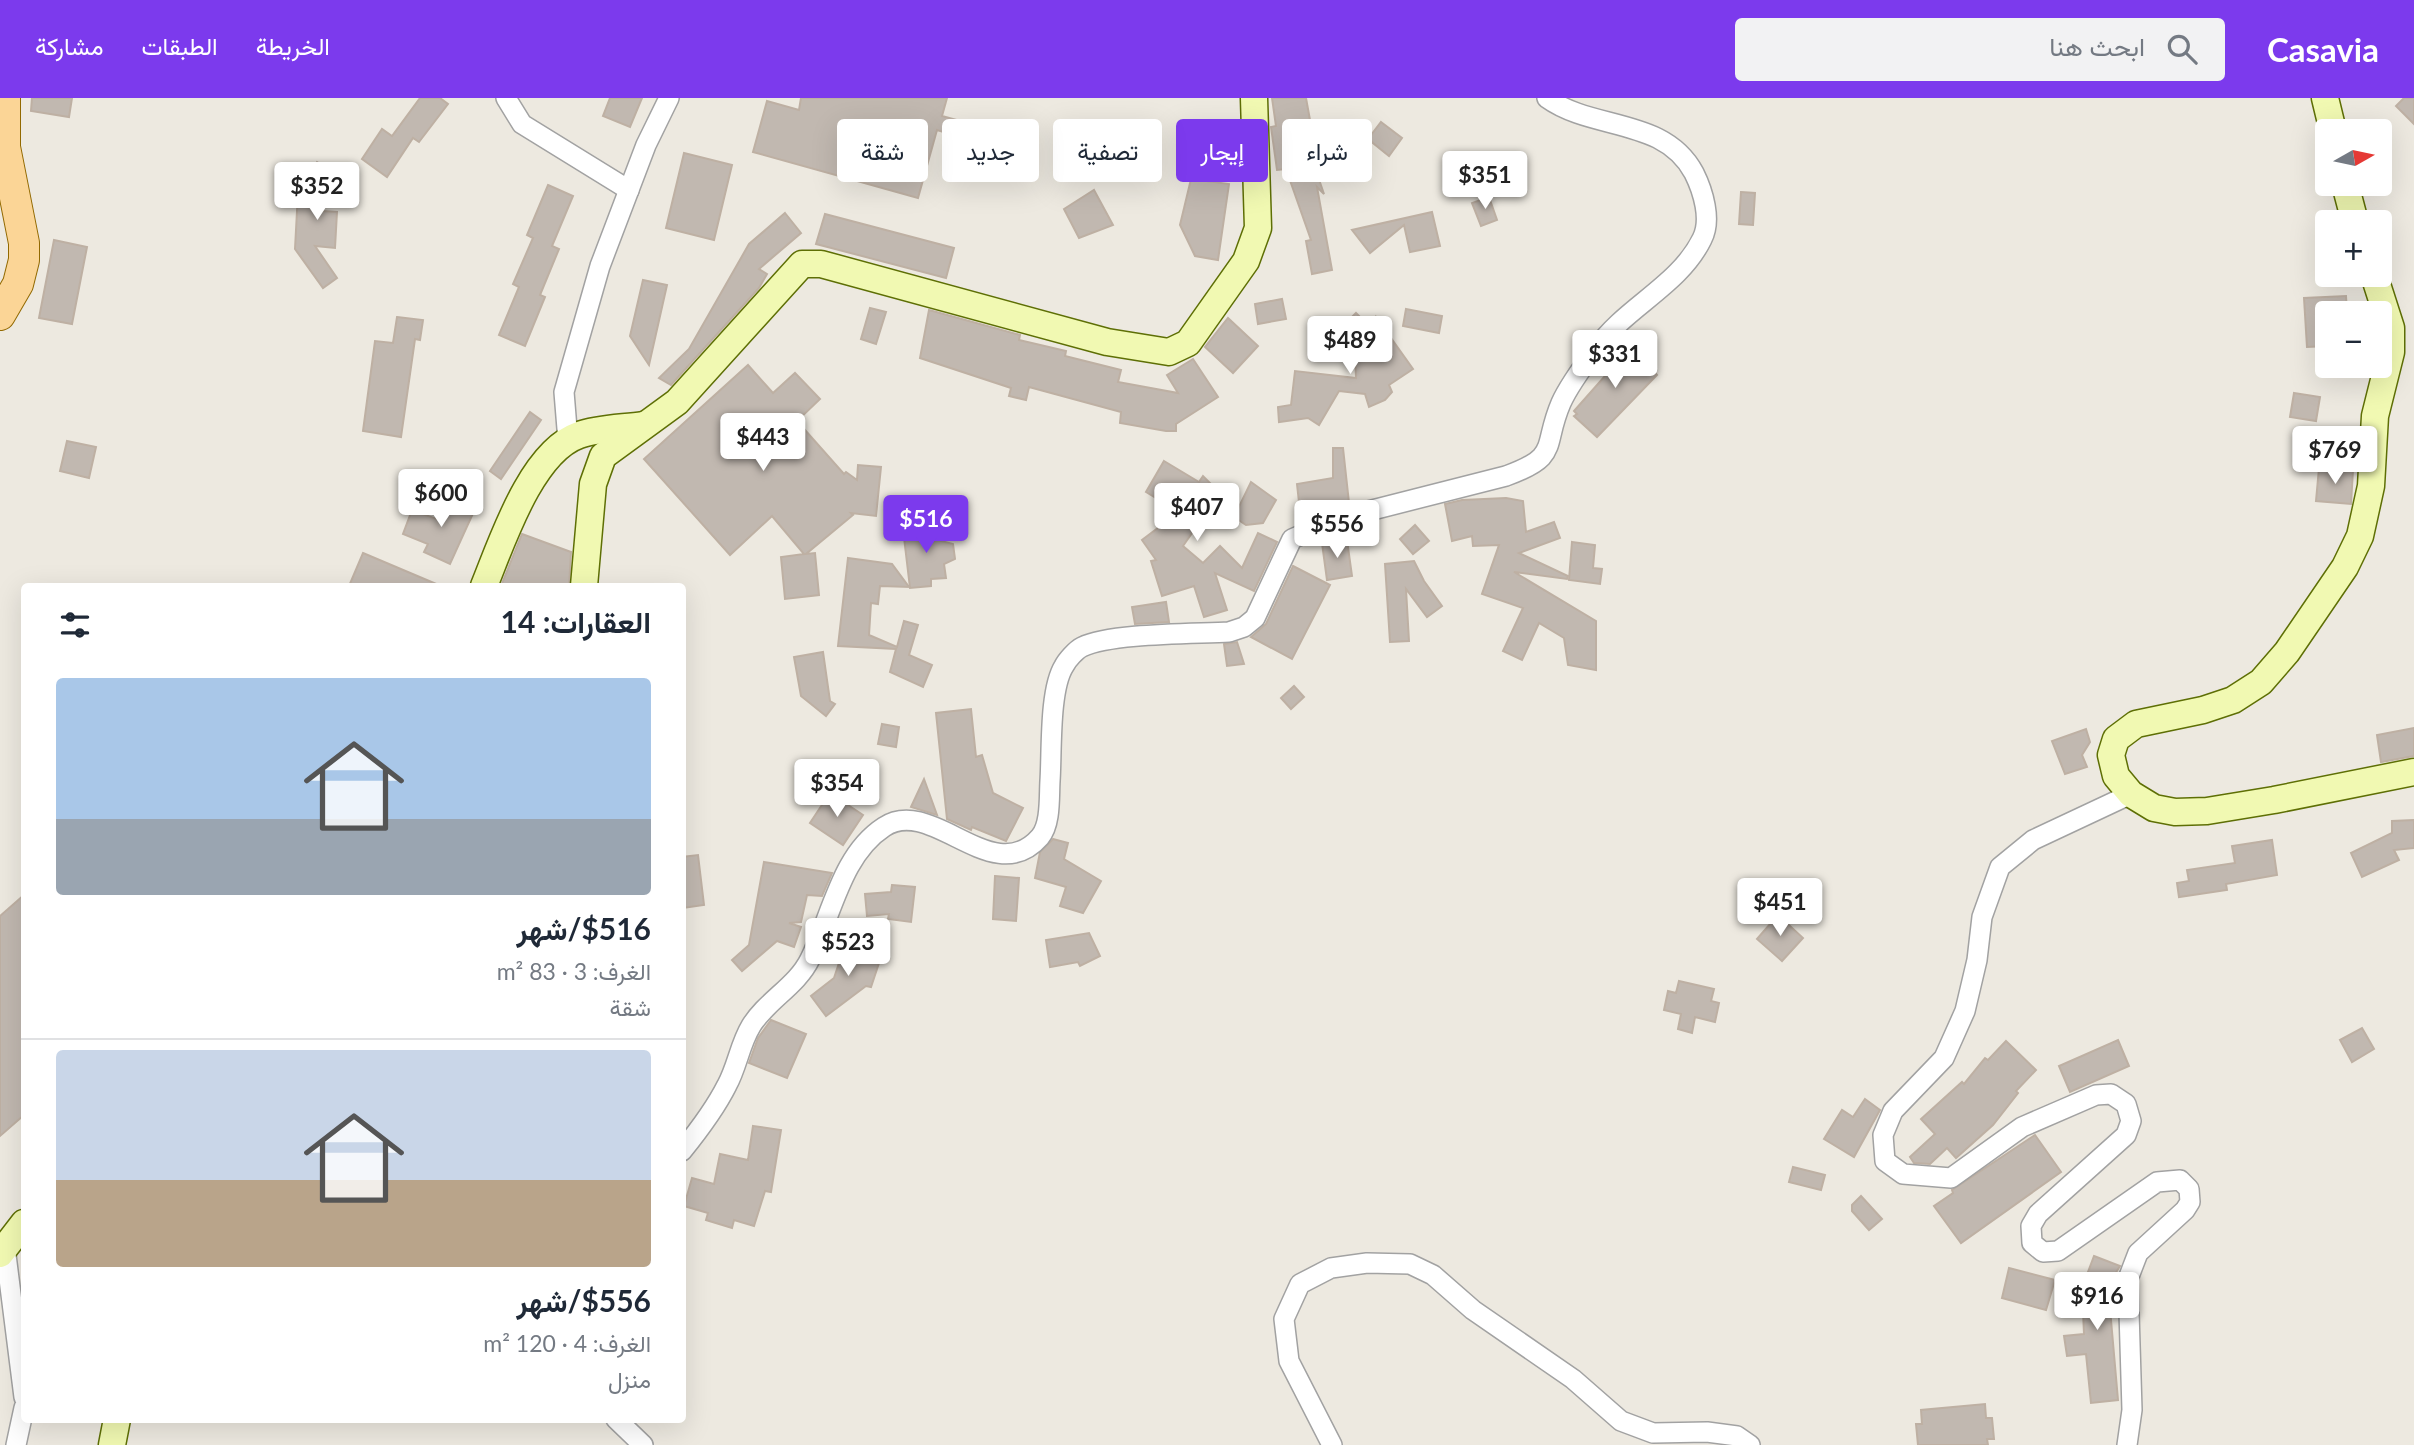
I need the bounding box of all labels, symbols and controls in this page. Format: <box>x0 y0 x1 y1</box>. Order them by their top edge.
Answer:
search box <box>1735 18 2225 81</box>
text: Casavia <box>2267 29 2379 69</box>
text: ابحث هنا <box>2049 30 2145 62</box>
icon: search <box>2163 30 2201 68</box>
text: مشاركة <box>35 31 103 60</box>
text: الطبقات <box>141 31 218 60</box>
text: الخريطة <box>256 31 330 60</box>
chip: شقة <box>837 119 928 182</box>
chip: جديد <box>942 119 1039 182</box>
chip: تصفية <box>1053 119 1162 182</box>
chip: إيجار <box>1176 119 1268 182</box>
chip: شراء <box>1282 119 1372 182</box>
north arrow <box>2315 119 2392 196</box>
map controls <box>2315 119 2392 378</box>
pin: $351 <box>1444 152 1526 211</box>
text: $351 <box>1458 160 1512 188</box>
pin: $352 <box>276 162 358 222</box>
text: $352 <box>290 171 344 199</box>
button: + <box>2315 210 2392 287</box>
button: − <box>2315 301 2392 378</box>
pin: $489 <box>1309 316 1391 376</box>
text: $489 <box>1323 325 1377 353</box>
pin: $331 <box>1574 330 1656 390</box>
text: $331 <box>1588 339 1642 367</box>
pin: $443 <box>722 414 804 473</box>
text: $443 <box>736 422 790 450</box>
pin: $769 <box>2294 426 2376 486</box>
text: $769 <box>2308 435 2362 463</box>
pin: $600 <box>400 470 482 529</box>
text: $600 <box>414 478 468 506</box>
pin: $407 <box>1156 484 1238 543</box>
text: $407 <box>1170 492 1224 520</box>
pin: $516 <box>885 496 967 555</box>
pin: $556 <box>1296 500 1378 560</box>
text: $516 <box>899 504 953 532</box>
text: $556 <box>1310 509 1364 537</box>
text: العقارات: 14 <box>501 603 651 639</box>
icon: filters <box>56 606 94 644</box>
icon: home <box>291 723 417 849</box>
pin: $354 <box>796 760 878 819</box>
text: $354 <box>810 768 864 796</box>
pin: $451 <box>1739 878 1821 938</box>
text: $451 <box>1753 887 1807 915</box>
text: $516/شهر <box>517 910 651 946</box>
pin: $523 <box>807 918 889 978</box>
text: $523 <box>821 927 875 955</box>
text: الغرف: 3 · 83 m² <box>497 957 651 985</box>
text: شقة <box>609 993 651 1021</box>
icon: home <box>291 1095 417 1221</box>
pin: $916 <box>2056 1272 2138 1332</box>
text: $916 <box>2070 1281 2124 1309</box>
text: $556/شهر <box>517 1282 651 1318</box>
text: الغرف: 4 · 120 m² <box>483 1329 651 1357</box>
text: منزل <box>608 1365 651 1393</box>

